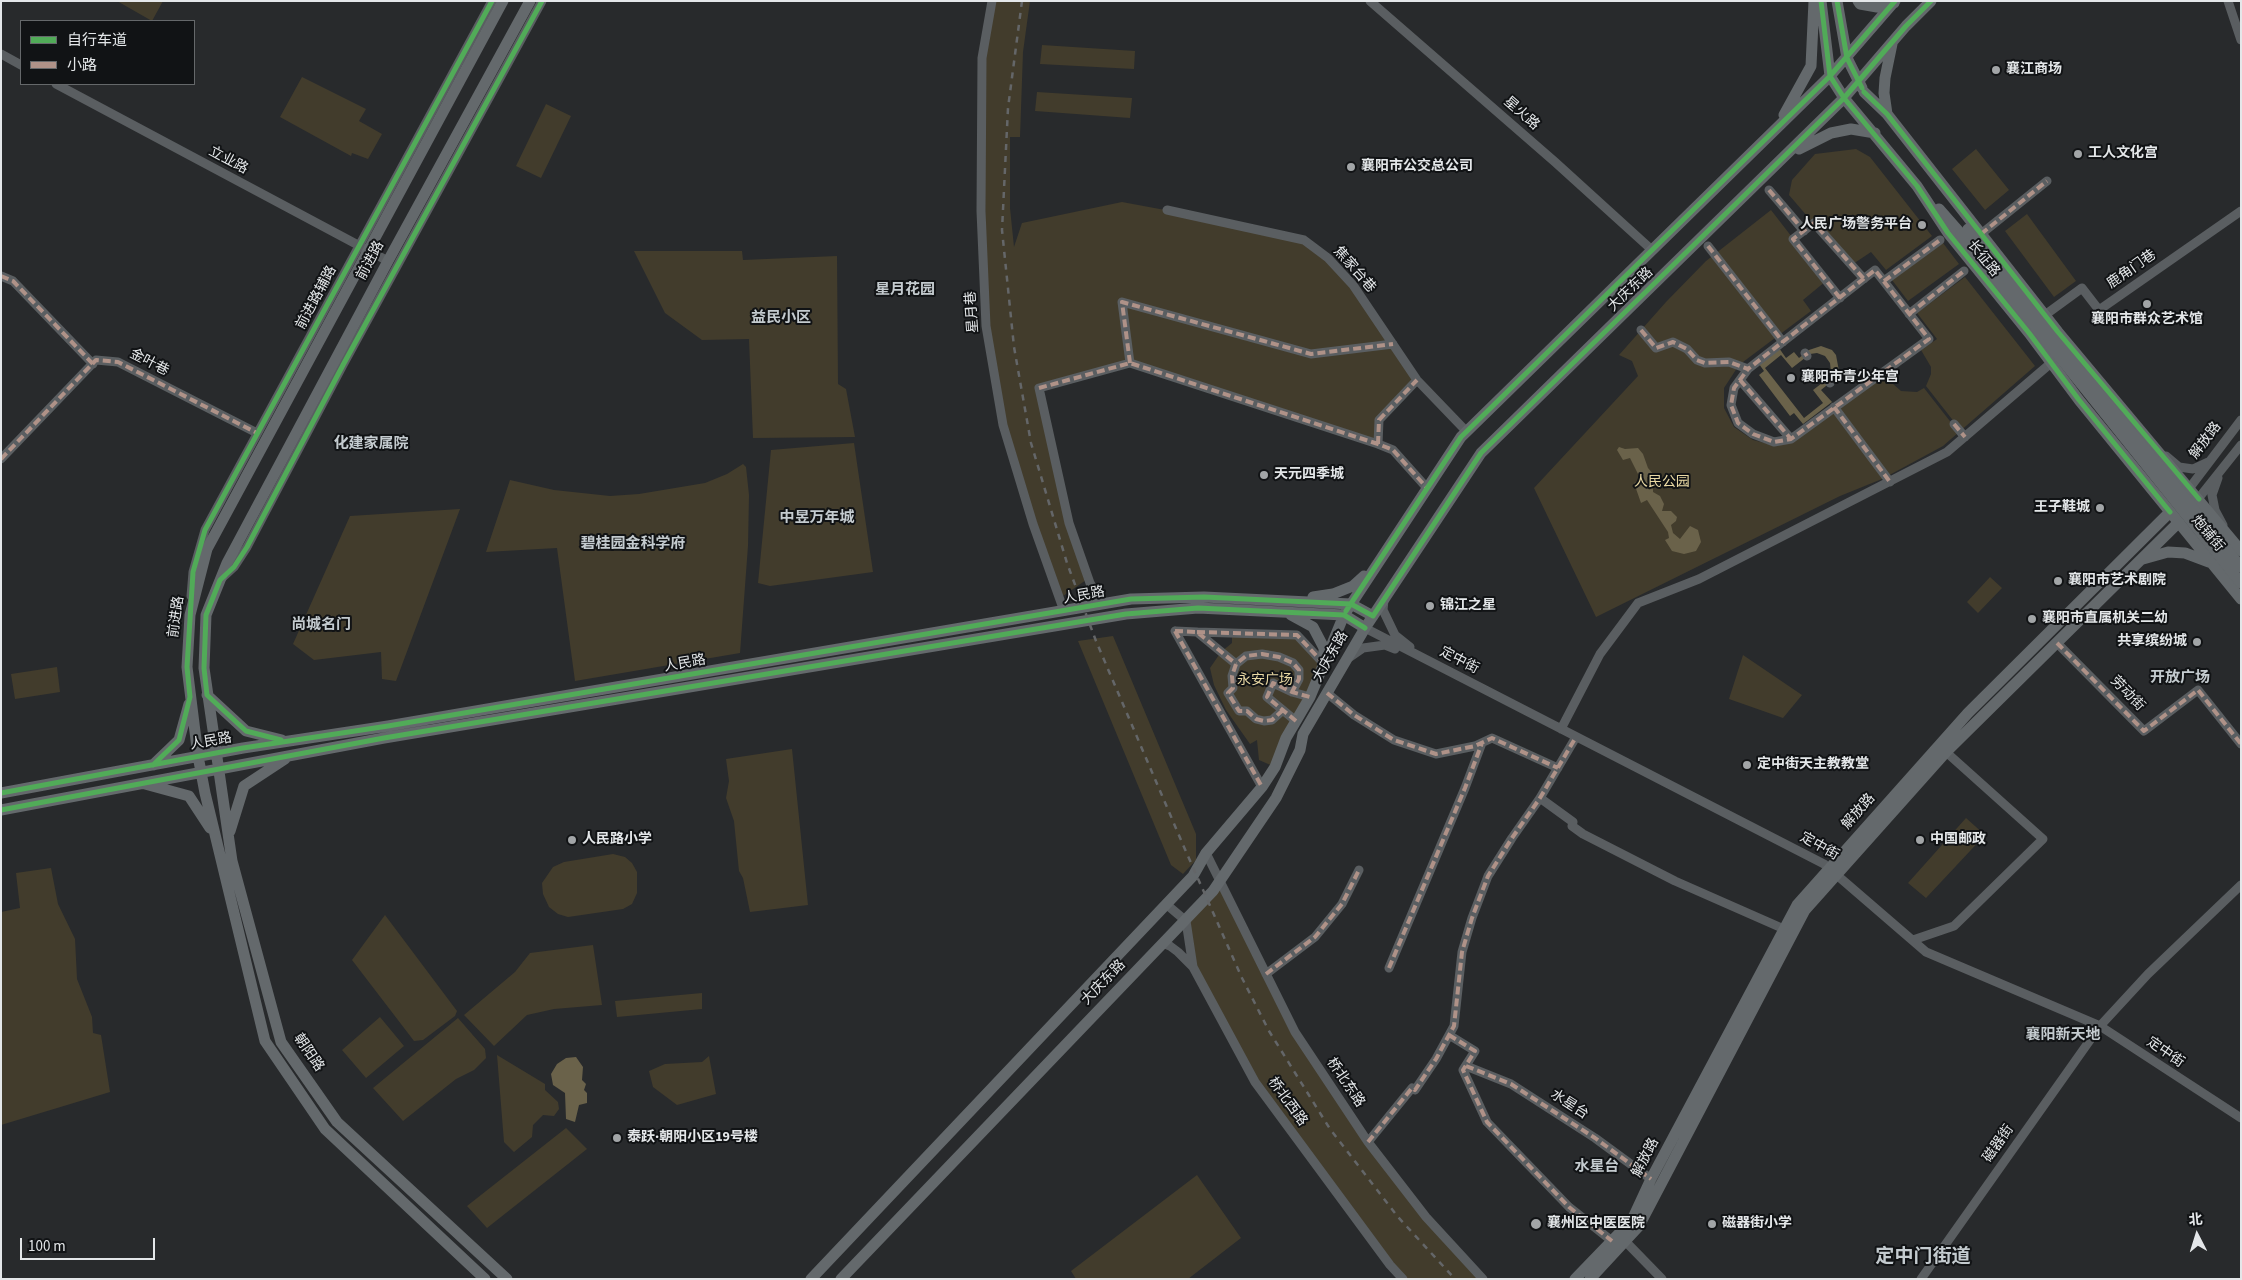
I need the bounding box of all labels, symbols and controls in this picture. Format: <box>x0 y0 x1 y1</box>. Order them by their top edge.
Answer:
legend <box>20 20 195 85</box>
text: 自行车道 <box>67 30 127 51</box>
text: 小路 <box>67 55 97 76</box>
place label: 襄江商场 <box>2006 62 2062 78</box>
marker: 襄江商场 <box>1990 64 2002 76</box>
street label: 星火路 <box>1500 94 1542 134</box>
street label: 立业路 <box>206 144 250 178</box>
place label: 工人文化宫 <box>2088 146 2158 162</box>
marker: 工人文化宫 <box>2072 148 2084 160</box>
place label: 襄阳市公交总公司 <box>1361 159 1473 175</box>
marker: 襄阳市公交总公司 <box>1345 161 1357 173</box>
place label: 人民广场警务平台 <box>1800 217 1912 233</box>
marker: 人民广场警务平台 <box>1916 219 1928 231</box>
street label: 长征路 <box>1963 237 2003 281</box>
street label: 前进路 <box>354 239 388 283</box>
street label: 焦家台巷 <box>1329 243 1379 297</box>
street label: 鹿角门巷 <box>2104 247 2160 293</box>
street label: 前进路辅路 <box>293 263 341 333</box>
street label: 大庆东路 <box>1605 265 1657 315</box>
district label: 星月花园 <box>875 282 935 300</box>
street label: 星月巷 <box>963 290 983 334</box>
marker: 襄阳市群众艺术馆 <box>2141 298 2153 310</box>
district label: 益民小区 <box>751 310 811 328</box>
place label: 襄阳市群众艺术馆 <box>2091 312 2203 328</box>
street label: 金叶巷 <box>126 346 172 380</box>
place label: 襄阳市青少年宫 <box>1801 370 1899 386</box>
marker: 襄阳市青少年宫 <box>1785 372 1797 384</box>
street label: 解放路 <box>2187 419 2225 463</box>
district label: 化建家属院 <box>334 436 408 454</box>
place label: 天元四季城 <box>1274 467 1344 483</box>
marker: 天元四季城 <box>1258 469 1270 481</box>
park label: 人民公园 <box>1634 475 1690 491</box>
place label: 王子鞋城 <box>2034 500 2090 516</box>
marker: 王子鞋城 <box>2094 502 2106 514</box>
district label: 中昱万年城 <box>780 510 854 528</box>
street label: 炮铺街 <box>2187 513 2227 555</box>
district label: 碧桂园金科学府 <box>581 536 685 554</box>
place label: 襄阳市艺术剧院 <box>2068 573 2166 589</box>
marker: 襄阳市艺术剧院 <box>2052 575 2064 587</box>
street label: 人民路 <box>1062 584 1106 608</box>
street label: 前进路 <box>166 595 188 639</box>
place label: 锦江之星 <box>1440 598 1496 614</box>
marker: 锦江之星 <box>1424 600 1436 612</box>
place label: 襄阳市直属机关二幼 <box>2042 611 2168 627</box>
marker: 襄阳市直属机关二幼 <box>2026 613 2038 625</box>
district label: 尚城名门 <box>291 617 351 635</box>
street label: 大庆东路 <box>1310 629 1352 685</box>
place label: 共享缤纷城 <box>2117 634 2187 650</box>
marker: 共享缤纷城 <box>2191 636 2203 648</box>
street label: 定中街 <box>1436 644 1482 678</box>
street label: 人民路 <box>663 652 707 676</box>
district label: 开放广场 <box>2150 670 2210 688</box>
park label: 永安广场 <box>1237 673 1293 689</box>
street label: 劳动街 <box>2106 673 2148 715</box>
street label: 人民路 <box>189 730 233 754</box>
place label: 定中街天主教教堂 <box>1757 757 1869 773</box>
marker: 定中街天主教教堂 <box>1741 759 1753 771</box>
street label: 解放路 <box>1839 791 1879 833</box>
street label: 定中街 <box>1797 829 1841 865</box>
place label: 人民路小学 <box>582 832 652 848</box>
place label: 中国邮政 <box>1930 832 1986 848</box>
marker: 人民路小学 <box>566 834 578 846</box>
marker: 中国邮政 <box>1914 834 1926 846</box>
street label: 大庆东路 <box>1079 957 1129 1009</box>
district label: 襄阳新天地 <box>2026 1027 2100 1045</box>
street label: 朝阳路 <box>289 1031 327 1075</box>
street label: 定中街 <box>2143 1034 2187 1072</box>
street label: 桥北东路 <box>1322 1055 1368 1111</box>
street label: 桥北西路 <box>1264 1074 1310 1130</box>
street label: 水星台 <box>1547 1087 1591 1123</box>
street label: 磁器街 <box>1980 1122 2018 1166</box>
place label: 泰跃·朝阳小区19号楼 <box>627 1130 758 1146</box>
marker: 泰跃·朝阳小区19号楼 <box>611 1132 623 1144</box>
street label: 解放路 <box>1629 1135 1663 1181</box>
district label: 水星台 <box>1575 1159 1619 1177</box>
text: 北 <box>2188 1209 2204 1231</box>
north arrow <box>2172 1210 2222 1260</box>
place label: 襄州区中医医院 <box>1547 1216 1645 1232</box>
place label: 磁器街小学 <box>1722 1216 1792 1232</box>
marker: 襄州区中医医院 <box>1529 1217 1543 1231</box>
marker: 磁器街小学 <box>1706 1218 1718 1230</box>
scale bar <box>22 1228 158 1260</box>
text: 100 m <box>28 1236 66 1257</box>
district label: 定中门街道 <box>1876 1247 1970 1269</box>

